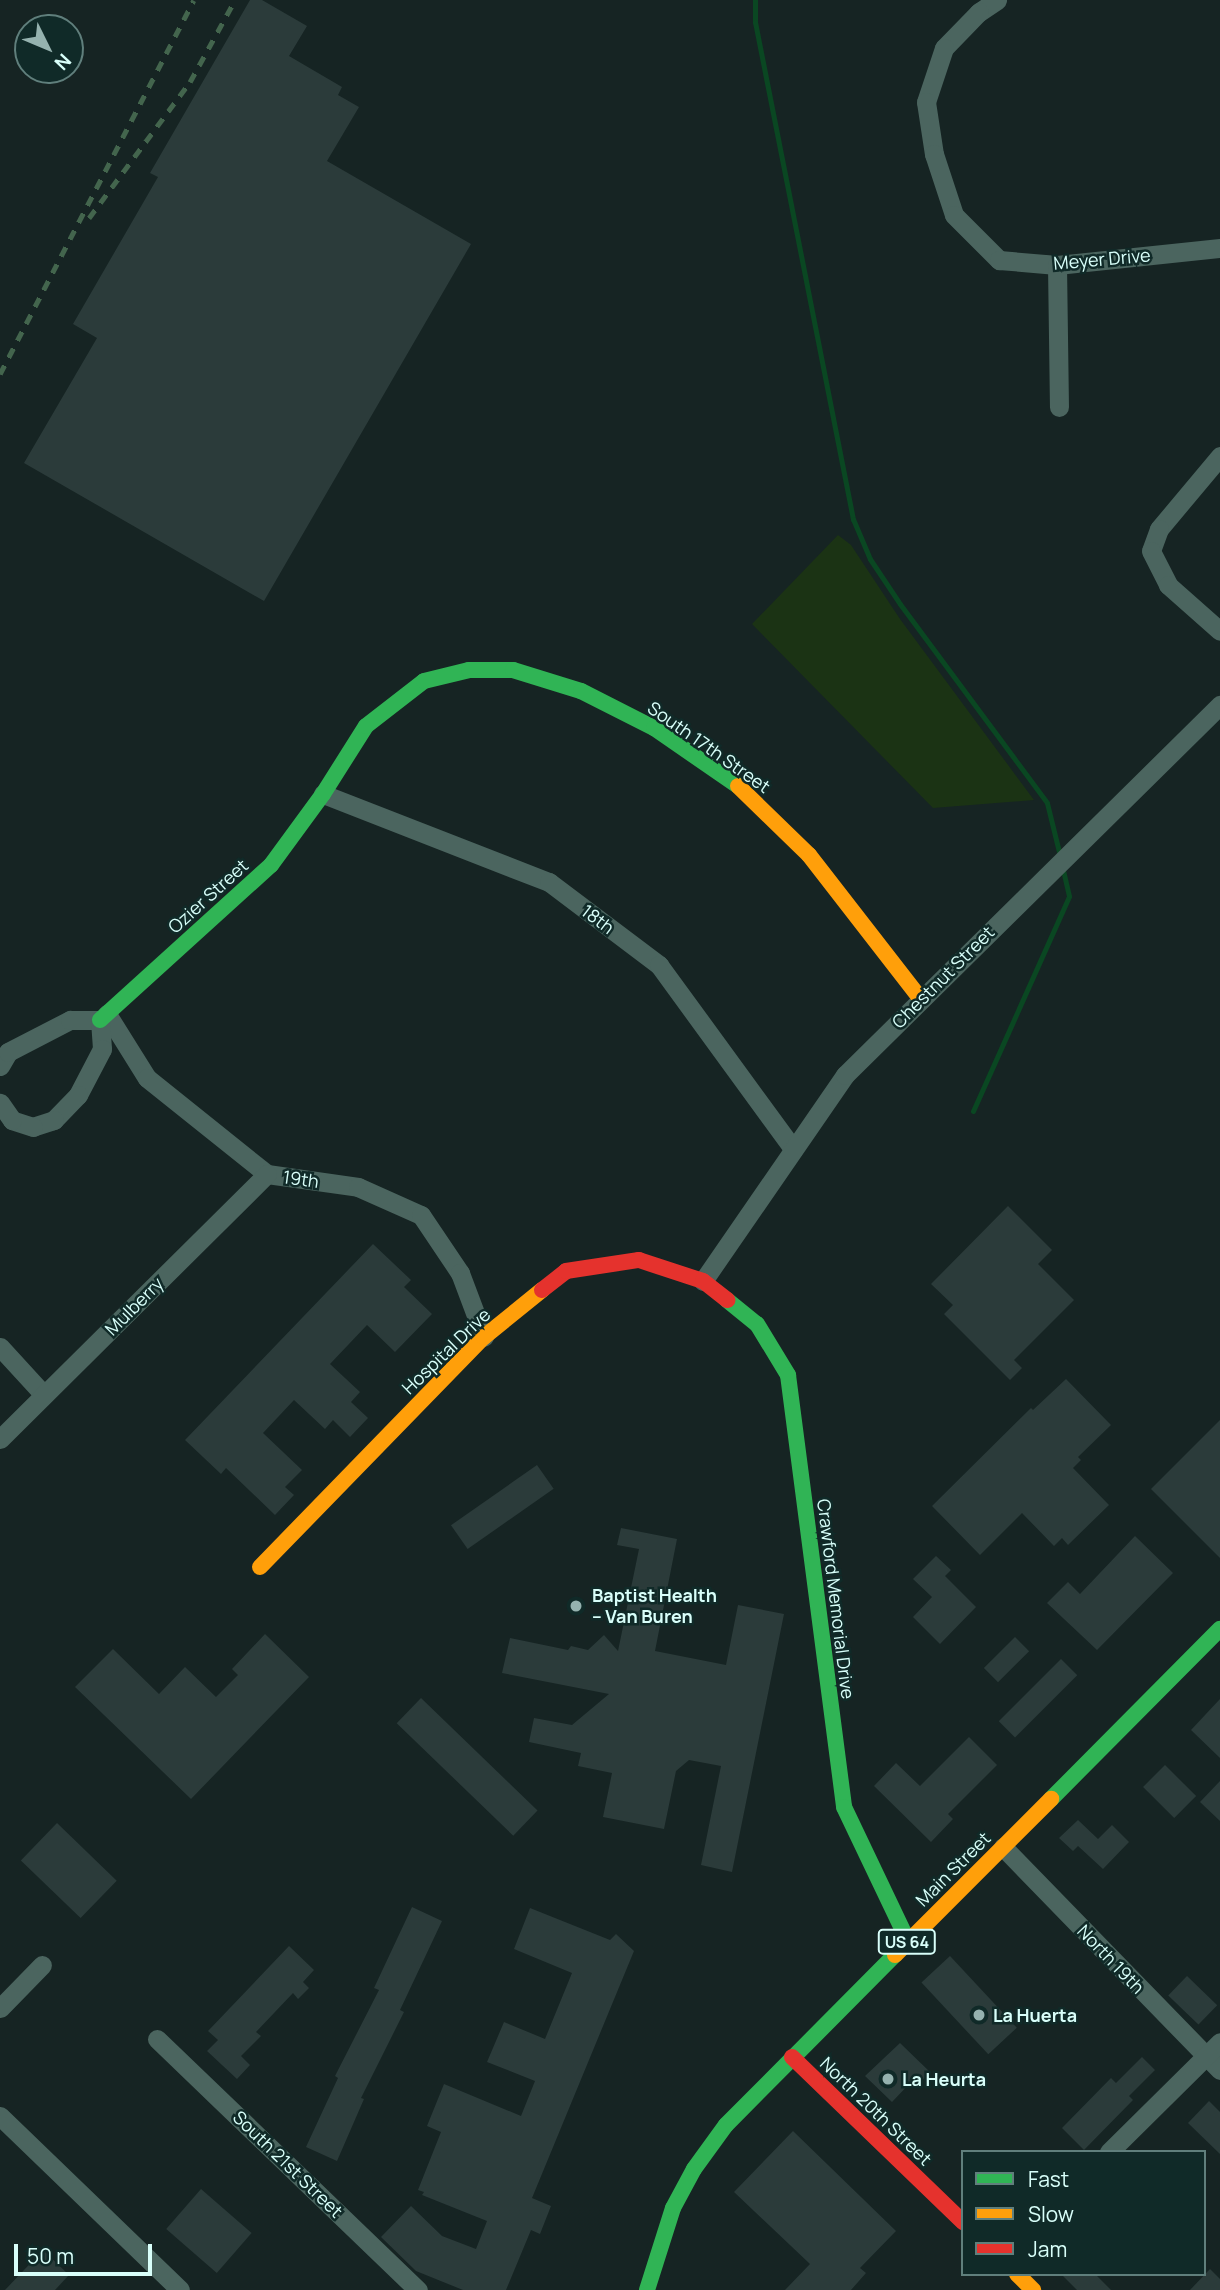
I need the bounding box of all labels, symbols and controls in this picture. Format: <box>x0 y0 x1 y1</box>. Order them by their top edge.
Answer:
north arrow <box>14 14 84 84</box>
text: N <box>49 48 77 76</box>
street label: Meyer Drive <box>1053 244 1151 274</box>
street label: South 17th Street <box>644 697 774 797</box>
street label: Ozier Street <box>164 854 252 938</box>
street label: 18th <box>577 900 619 938</box>
street label: Chestnut Street <box>887 921 999 1033</box>
street label: 19th <box>282 1166 320 1192</box>
street label: Mulberry <box>100 1272 168 1340</box>
street label: Hospital Drive <box>397 1304 495 1398</box>
street label: Crawford Memorial Drive <box>813 1498 859 1700</box>
place label: Baptist Health – Van Buren <box>592 1585 717 1628</box>
marker: Baptist Health – Van Buren <box>566 1596 586 1616</box>
street label: Main Street <box>911 1827 995 1911</box>
street label: North 19th <box>1073 1920 1149 1998</box>
road number: US 64 <box>877 1930 937 1954</box>
place label: La Huerta <box>993 2004 1077 2026</box>
marker: La Huerta <box>971 2007 987 2023</box>
street label: North 20th Street <box>816 2052 936 2170</box>
place label: La Heurta <box>902 2068 986 2090</box>
marker: La Heurta <box>880 2071 896 2087</box>
street label: South 21st Street <box>229 2106 347 2222</box>
legend <box>961 2150 1206 2276</box>
text: Fast <box>1028 2165 1069 2193</box>
text: Slow <box>1028 2200 1074 2228</box>
scale bar <box>18 2230 156 2274</box>
text: Jam <box>1028 2235 1067 2263</box>
text: 50 m <box>27 2242 74 2270</box>

